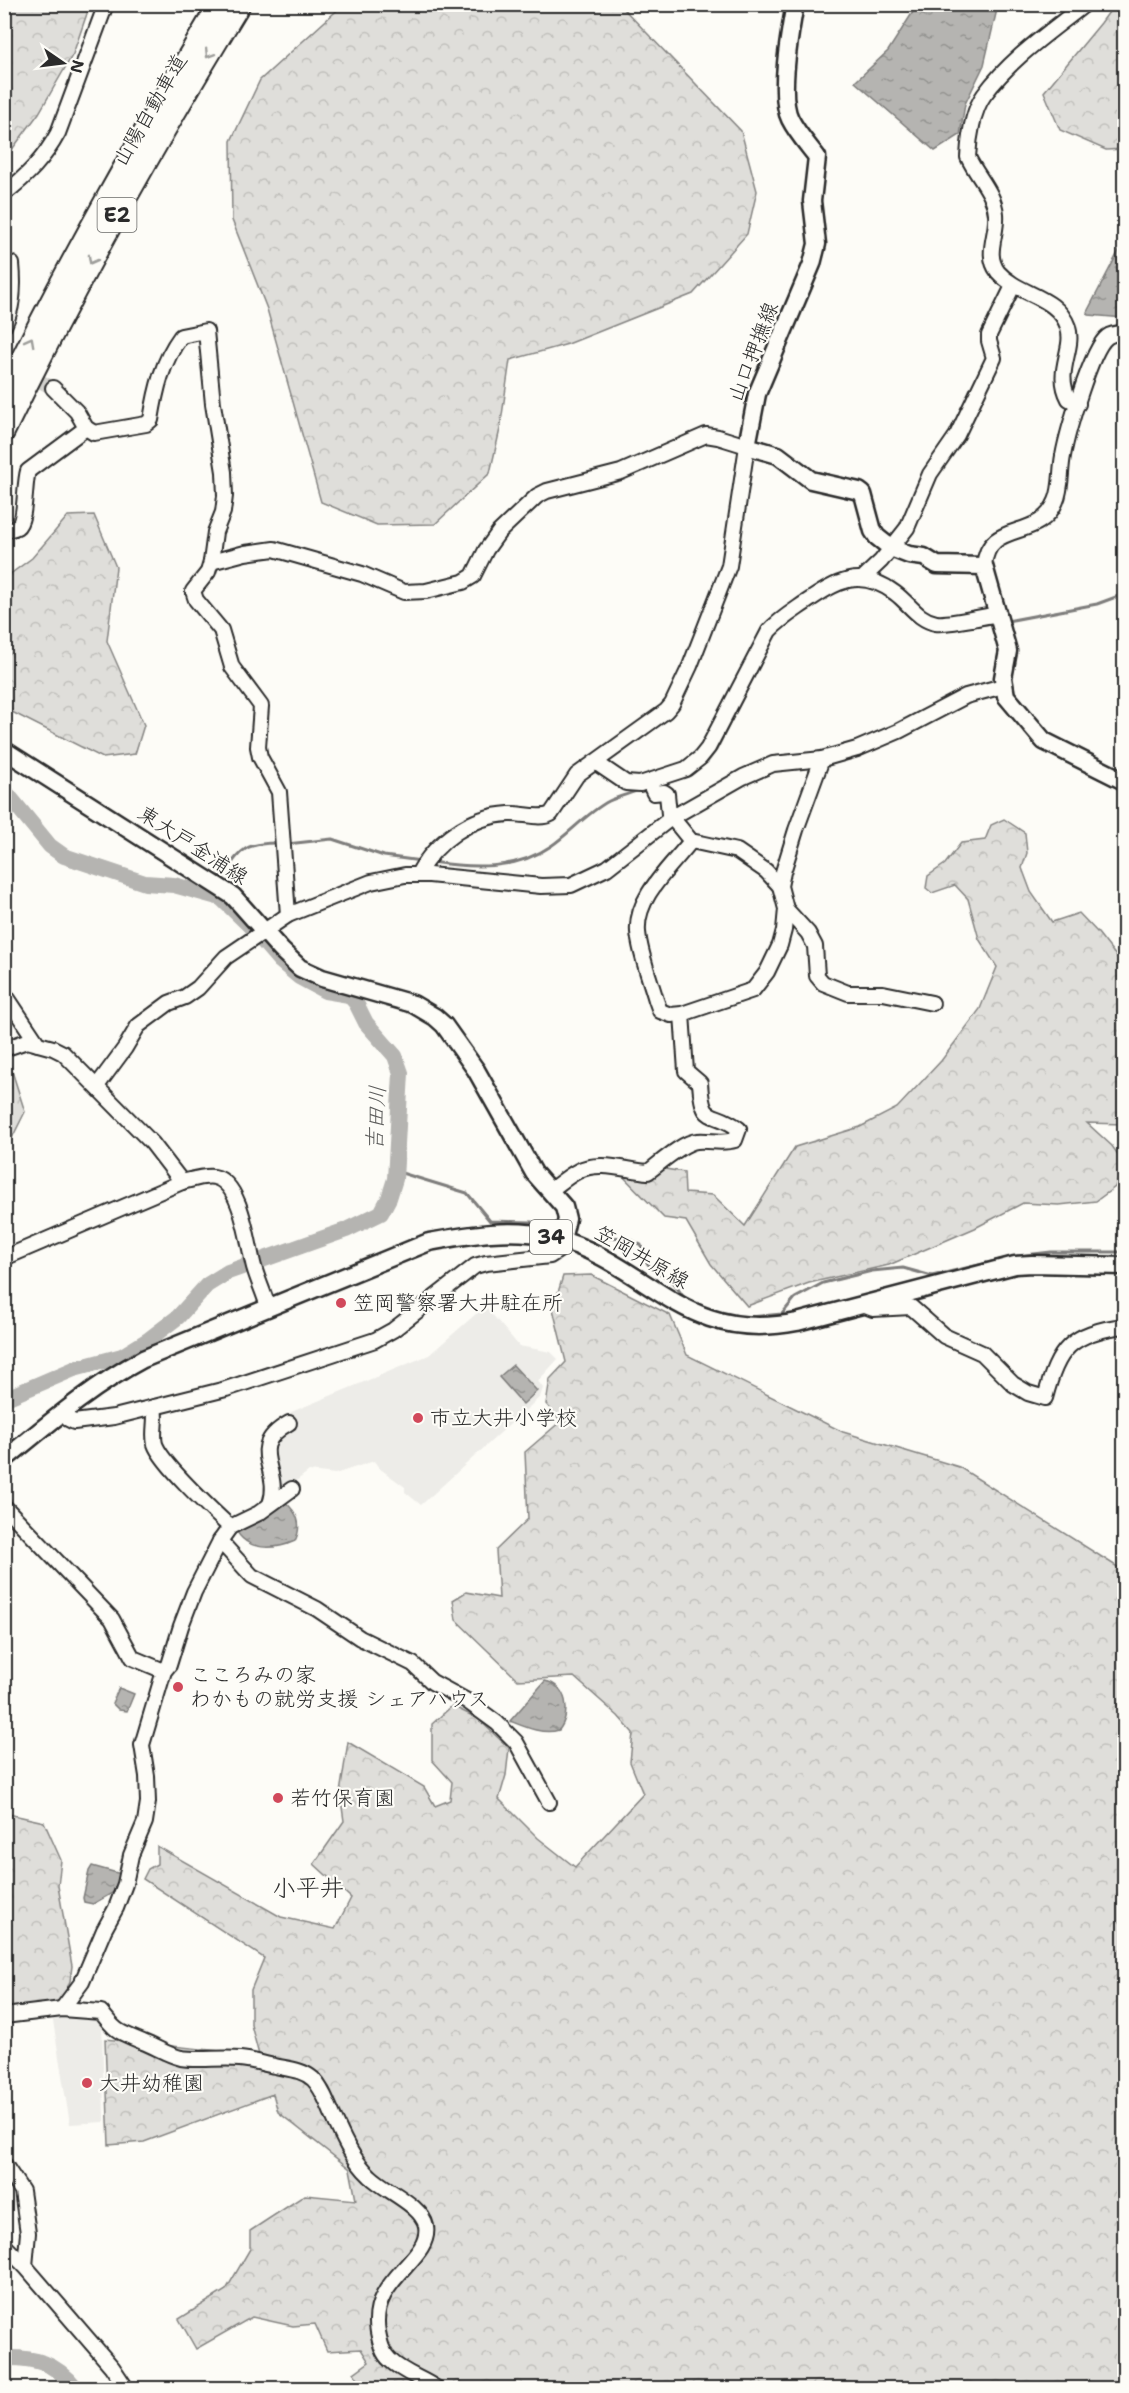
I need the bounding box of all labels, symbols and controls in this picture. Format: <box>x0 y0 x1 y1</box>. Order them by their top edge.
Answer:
north arrow <box>33 33 93 93</box>
street label: 山陽自動車道 <box>106 48 194 172</box>
one-way arrow <box>205 48 217 58</box>
text: N <box>65 58 89 75</box>
road number: E2 <box>98 198 136 232</box>
one-way arrow <box>88 254 99 264</box>
street label: 山口押撫線 <box>721 298 785 406</box>
one-way arrow <box>23 337 34 348</box>
street label: 東大戸金浦線 <box>133 799 253 891</box>
water label: 吉田川 <box>360 1084 392 1152</box>
street label: 笠岡井原線 <box>590 1219 694 1295</box>
road number: 34 <box>530 1220 572 1254</box>
place label: 笠岡警察署大井駐在所 <box>353 1289 563 1317</box>
marker: 笠岡警察署大井駐在所 <box>334 1296 348 1310</box>
place label: 市立大井小学校 <box>430 1404 577 1432</box>
marker: 市立大井小学校 <box>411 1411 425 1425</box>
place label: こころみの家 わかもの就労支援 シェアハウス <box>190 1661 489 1713</box>
marker: こころみの家 わかもの就労支援 シェアハウス <box>171 1680 185 1694</box>
place label: 若竹保育園 <box>290 1784 395 1812</box>
marker: 若竹保育園 <box>271 1791 285 1805</box>
district label: 小平井 <box>272 1872 344 1904</box>
place label: 大井幼稚園 <box>99 2069 204 2097</box>
marker: 大井幼稚園 <box>80 2076 94 2090</box>

